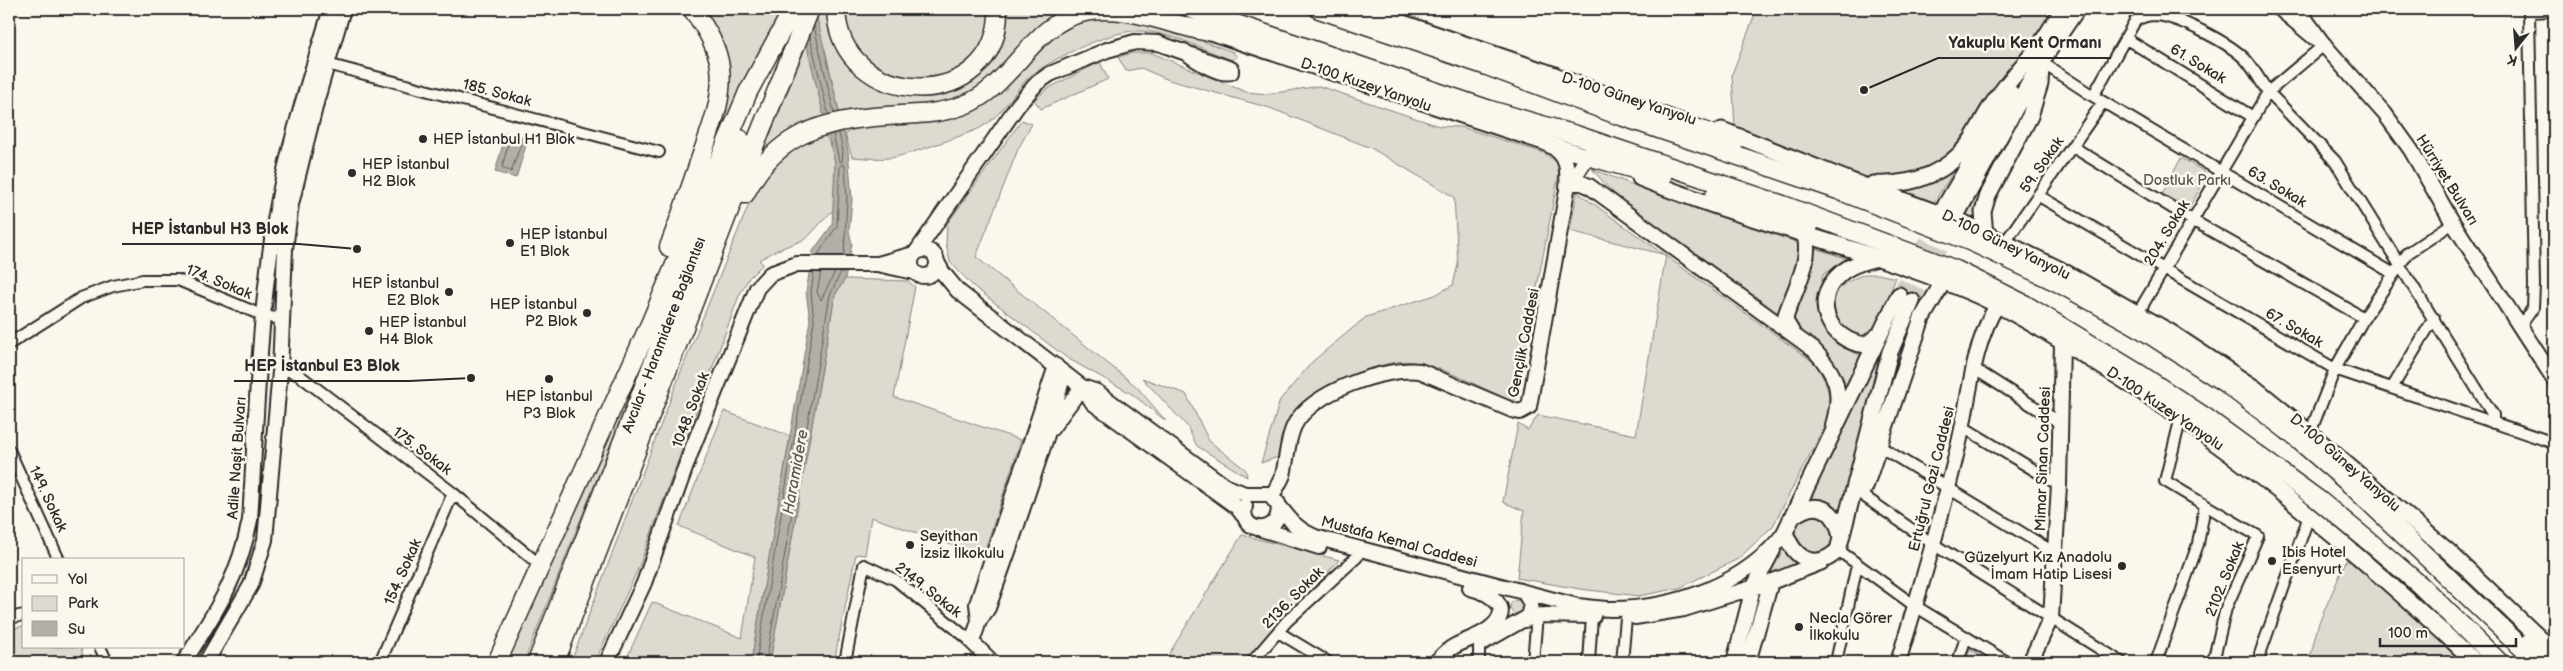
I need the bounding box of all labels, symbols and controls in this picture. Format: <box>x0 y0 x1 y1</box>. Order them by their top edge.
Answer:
north arrow <box>2490 22 2540 72</box>
callout: Yakuplu Kent Ormanı <box>1938 27 2111 58</box>
text: Yakuplu Kent Ormanı <box>1949 34 2101 53</box>
street label: 61. Sokak <box>2166 40 2230 88</box>
text: K <box>2505 50 2519 69</box>
street label: D-100 Kuzey Yanyolu <box>1298 54 1434 116</box>
street label: D-100 Güney Yanyolu <box>1559 68 1699 130</box>
street label: 185. Sokak <box>461 75 534 111</box>
place label: HEP İstanbul H1 Blok <box>433 130 575 149</box>
street label: Hürriyet Bulvarı <box>2411 131 2483 229</box>
marker: HEP İstanbul H1 Blok <box>417 133 429 145</box>
street label: 59. Sokak <box>2016 133 2069 197</box>
place label: HEP İstanbul H2 Blok <box>362 155 449 191</box>
street label: 63. Sokak <box>2244 162 2311 212</box>
marker: HEP İstanbul H2 Blok <box>346 167 358 179</box>
park label: Dostluk Parkı <box>2143 171 2231 190</box>
street label: 204. Sokak <box>2140 196 2195 270</box>
street label: D-100 Güney Yanyolu <box>1939 206 2073 284</box>
callout: HEP İstanbul H3 Blok <box>122 213 299 244</box>
text: HEP İstanbul H3 Blok <box>132 218 289 239</box>
place label: HEP İstanbul E1 Blok <box>520 225 607 261</box>
street label: Avcılar - Haramidere Bağlantısı <box>618 234 710 436</box>
marker: HEP İstanbul E1 Blok <box>504 237 516 249</box>
street label: 174. Sokak <box>183 260 255 304</box>
place label: HEP İstanbul E2 Blok <box>352 274 440 310</box>
marker: HEP İstanbul E2 Blok <box>443 286 455 298</box>
street label: Gençlik Caddesi <box>1504 287 1544 399</box>
place label: HEP İstanbul P2 Blok <box>490 295 578 331</box>
street label: 67. Sokak <box>2262 304 2327 352</box>
marker: HEP İstanbul P2 Blok <box>581 307 593 319</box>
place label: HEP İstanbul H4 Blok <box>379 313 466 349</box>
marker: HEP İstanbul H4 Blok <box>363 325 375 337</box>
callout: HEP İstanbul E3 Blok <box>234 350 409 381</box>
text: HEP İstanbul E3 Blok <box>244 355 400 376</box>
street label: D-100 Kuzey Yanyolu <box>2103 363 2227 455</box>
street label: 1048. Sokak <box>668 369 714 451</box>
marker: HEP İstanbul P3 Blok <box>543 373 555 385</box>
street label: Mimar Sinan Caddesi <box>2031 386 2055 532</box>
place label: HEP İstanbul P3 Blok <box>505 387 593 423</box>
street label: Adile Naşit Bulvarı <box>223 396 251 520</box>
street label: Ertuğrul Gazi Caddesi <box>1905 404 1959 554</box>
street label: D-100 Güney Yanyolu <box>2286 410 2404 516</box>
street label: 175. Sokak <box>389 423 456 480</box>
water label: Haramidere <box>779 428 813 516</box>
street label: 149. Sokak <box>24 463 72 536</box>
street label: Mustafa Kemal Caddesi <box>1319 512 1479 572</box>
place label: Seyithan İzsiz İlkokulu <box>920 527 1004 563</box>
street label: 154. Sokak <box>380 535 426 608</box>
street label: 2102. Sokak <box>2201 538 2249 619</box>
marker: Seyithan İzsiz İlkokulu <box>904 539 916 551</box>
place label: Ibis Hotel Esenyurt <box>2282 543 2346 579</box>
place label: Güzelyurt Kız Anadolu İmam Hatip Lisesi <box>1964 548 2112 584</box>
marker: Ibis Hotel Esenyurt <box>2266 555 2278 567</box>
legend <box>22 558 185 648</box>
street label: 2149. Sokak <box>891 558 966 622</box>
marker: Güzelyurt Kız Anadolu İmam Hatip Lisesi <box>2116 560 2128 572</box>
street label: 2136. Sokak <box>1258 563 1328 633</box>
text: Yol <box>67 570 87 589</box>
text: Park <box>68 594 99 613</box>
place label: Necla Görer İlkokulu <box>1809 609 1893 645</box>
scale bar <box>2380 616 2517 648</box>
text: Su <box>68 620 85 639</box>
marker: Necla Görer İlkokulu <box>1793 621 1805 633</box>
text: 100 m <box>2388 624 2428 643</box>

